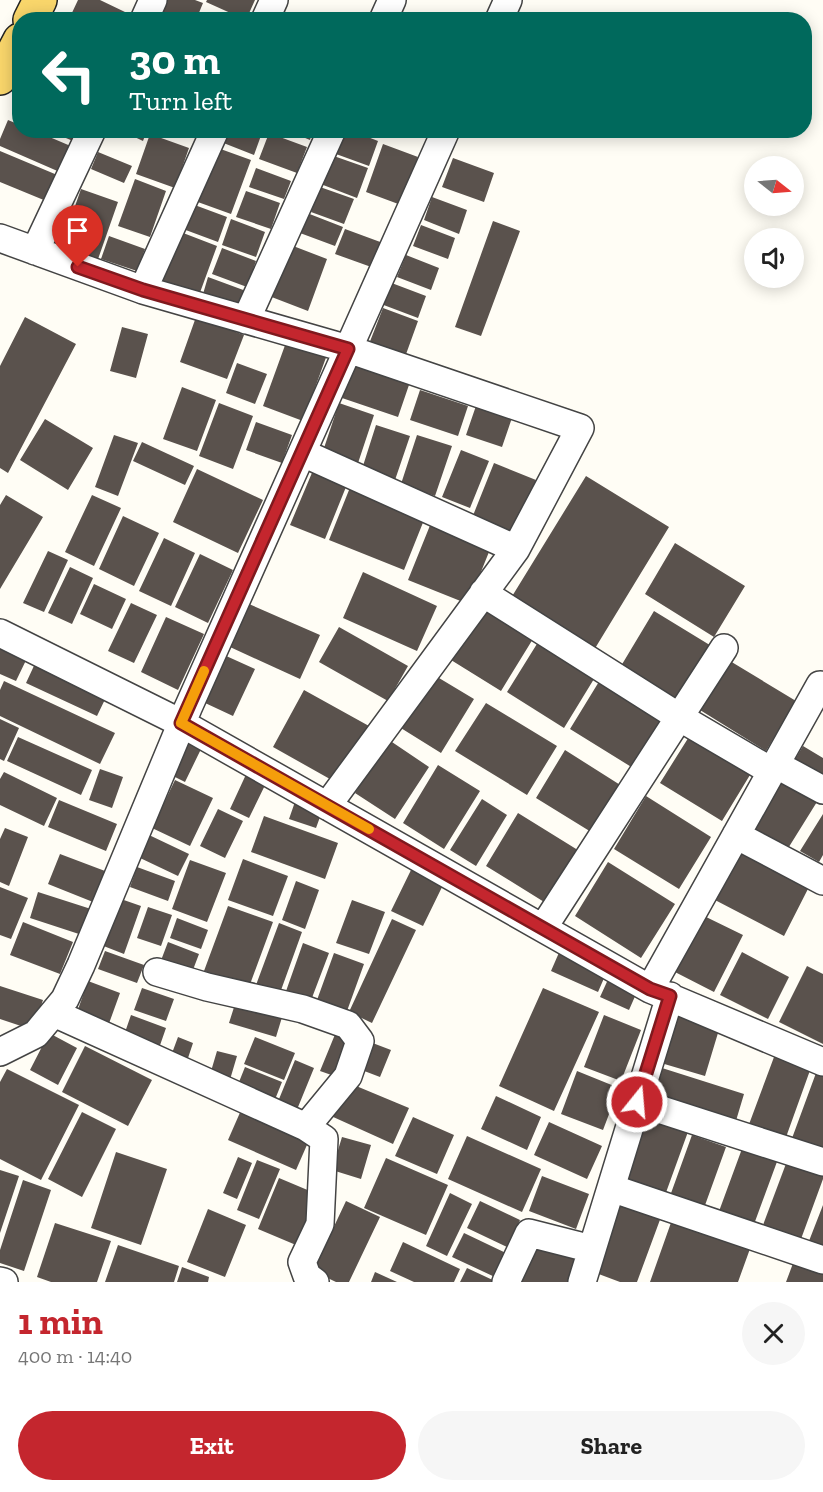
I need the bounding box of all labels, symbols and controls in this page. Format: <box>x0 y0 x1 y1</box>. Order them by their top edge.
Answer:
text: 30 m <box>129 34 220 85</box>
icon: left <box>30 36 108 114</box>
text: Turn left <box>129 85 232 117</box>
north arrow <box>744 156 804 216</box>
map controls <box>744 156 804 288</box>
pin <box>52 205 103 267</box>
icon: arrive <box>61 214 94 247</box>
button: sound <box>744 228 804 288</box>
position arrow <box>605 1070 669 1134</box>
text: 1 min <box>18 1300 103 1343</box>
button: close <box>742 1302 805 1365</box>
text: 400 m · 14:40 <box>18 1344 132 1368</box>
button: Exit <box>18 1411 406 1480</box>
button: Share <box>418 1411 805 1480</box>

